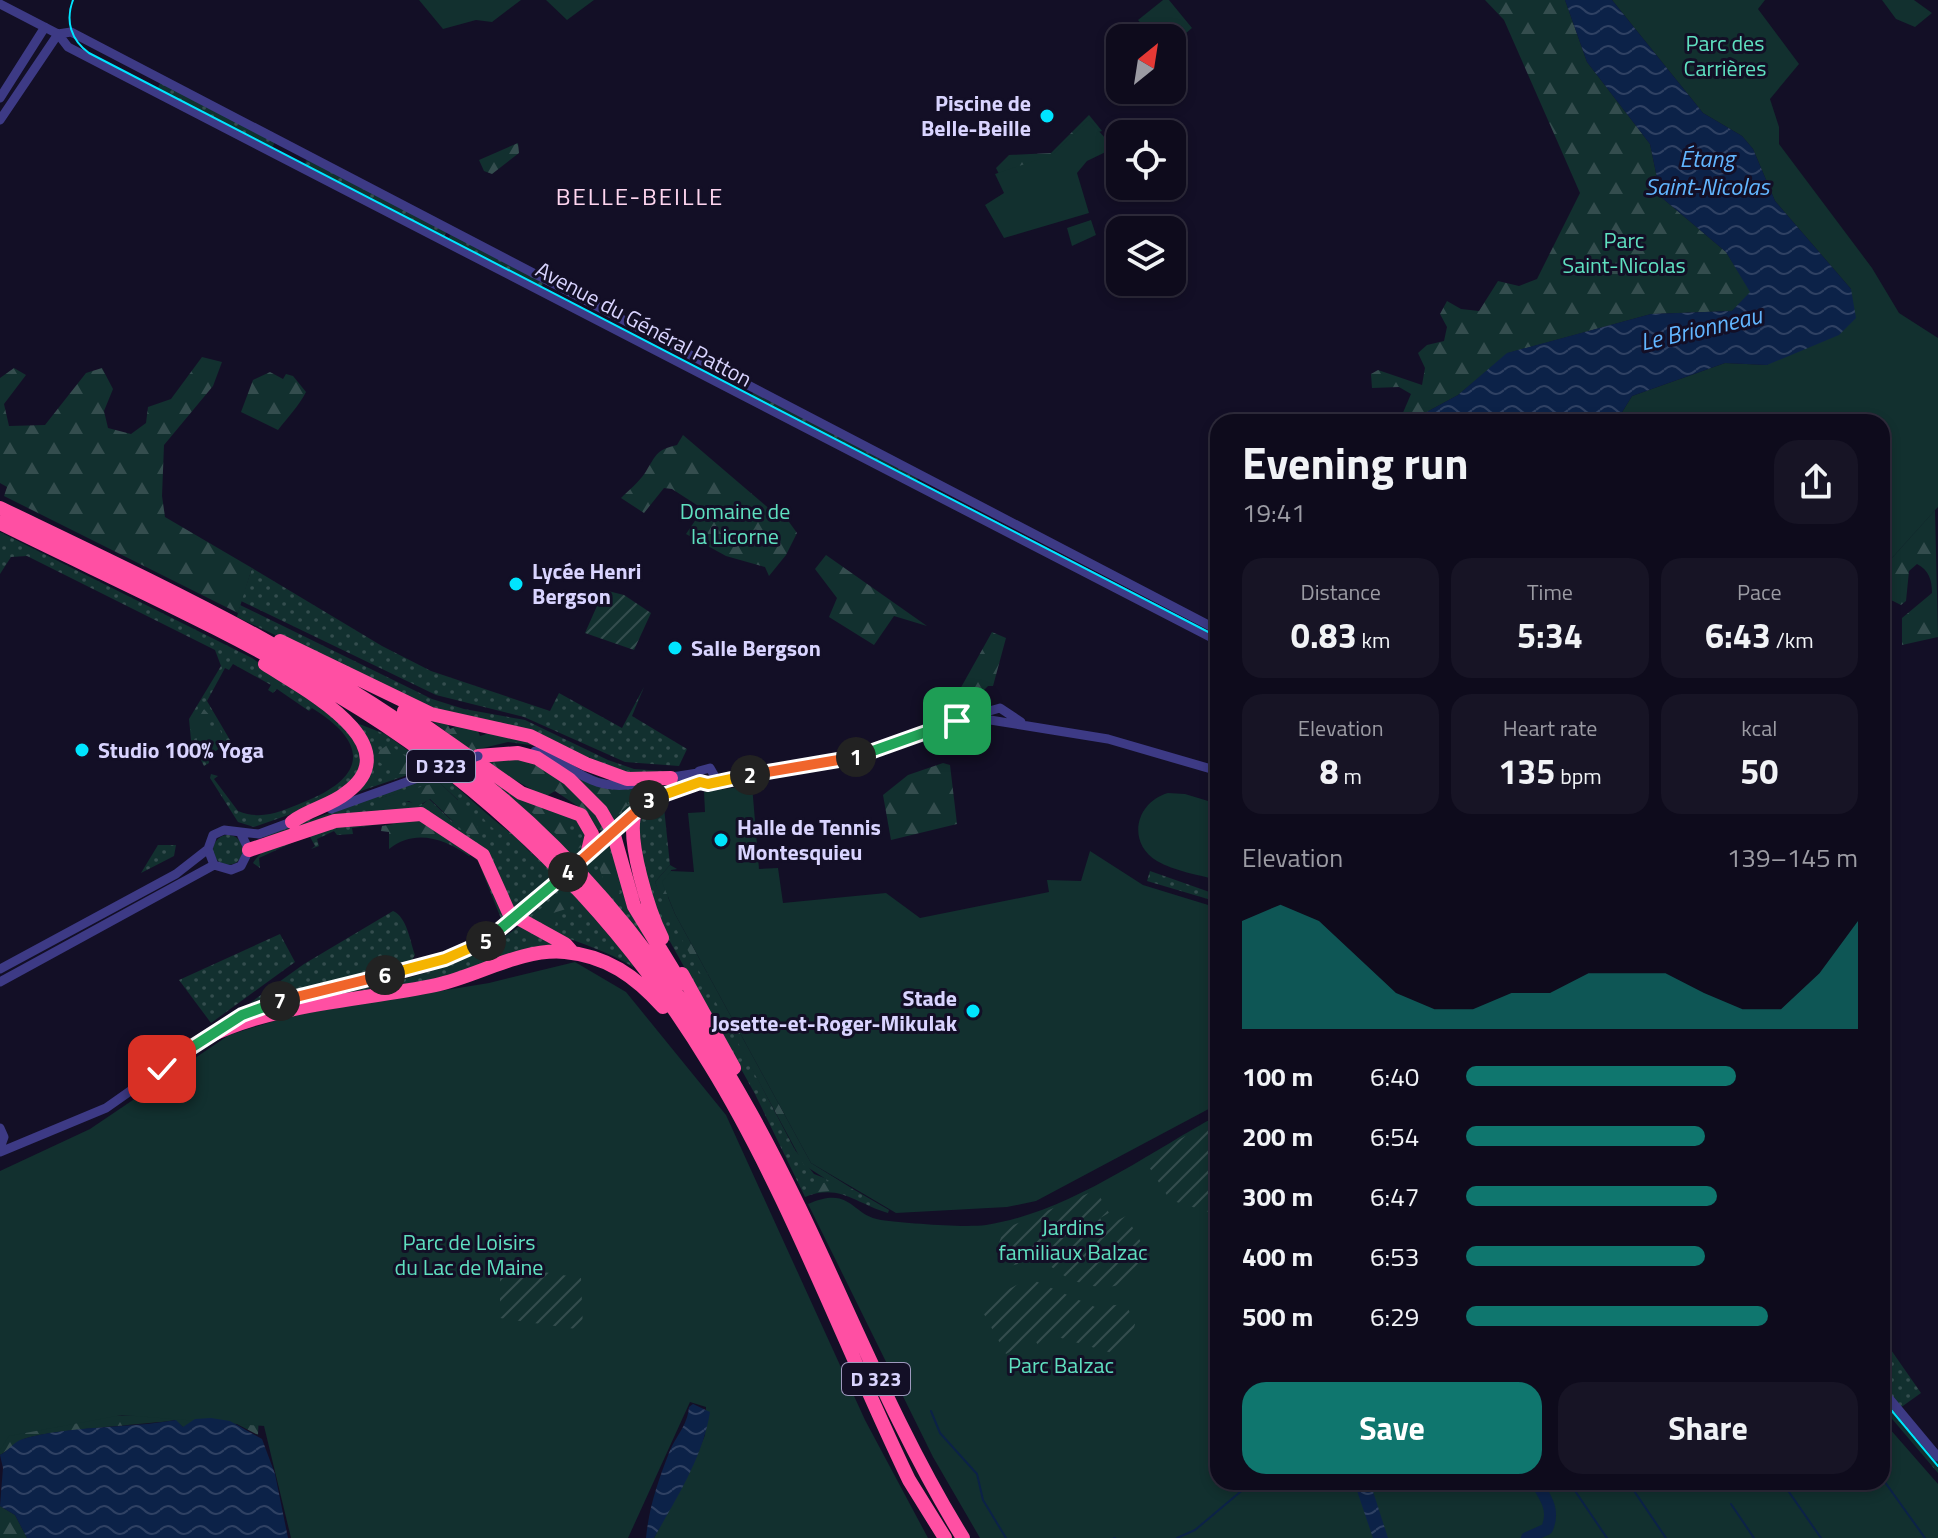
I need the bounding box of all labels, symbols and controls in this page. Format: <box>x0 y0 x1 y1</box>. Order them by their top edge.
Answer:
north arrow <box>1106 24 1186 104</box>
map controls <box>1106 24 1186 296</box>
park label: Parc des Carrières <box>1684 26 1766 85</box>
place label: Piscine de Belle-Beille <box>921 86 1031 145</box>
marker: Piscine de Belle-Beille <box>1038 107 1056 125</box>
button: locate <box>1106 120 1186 200</box>
water label: Étang Saint-Nicolas <box>1645 140 1771 204</box>
district label: BELLE-BEILLE <box>556 178 724 214</box>
button: layers <box>1106 216 1186 296</box>
park label: Parc Saint-Nicolas <box>1562 223 1686 282</box>
street label: Avenue du Général Patton <box>530 252 758 396</box>
water label: Le Brionneau <box>1636 296 1767 359</box>
text: Evening run <box>1242 429 1469 496</box>
button: share <box>1774 440 1858 524</box>
text: 19:41 <box>1242 493 1306 532</box>
park label: Domaine de la Licorne <box>680 494 790 553</box>
place label: Lycée Henri Bergson <box>532 554 641 613</box>
marker: Lycée Henri Bergson <box>507 575 525 593</box>
text: Distance <box>1300 575 1381 609</box>
text: Time <box>1527 575 1573 609</box>
text: Pace <box>1737 575 1782 609</box>
text: 0.83 <box>1291 609 1357 661</box>
text: 5:34 <box>1517 609 1583 661</box>
text: 6:43 <box>1705 609 1771 661</box>
text: km <box>1357 623 1390 657</box>
text: /km <box>1771 623 1814 657</box>
place label: Salle Bergson <box>691 631 821 665</box>
marker: Salle Bergson <box>666 639 684 657</box>
pin <box>923 687 991 755</box>
icon: arrive <box>935 699 979 743</box>
text: Elevation <box>1298 711 1383 745</box>
text: Heart rate <box>1503 711 1597 745</box>
text: kcal <box>1741 711 1777 745</box>
place label: Studio 100% Yoga <box>98 733 264 767</box>
pin: 1 <box>836 737 876 777</box>
text: 1 <box>850 740 862 774</box>
marker: Studio 100% Yoga <box>73 741 91 759</box>
text: 8 <box>1320 745 1339 797</box>
text: 135 <box>1498 745 1555 797</box>
text: 50 <box>1740 745 1778 797</box>
road number: D 323 <box>407 750 475 782</box>
pin: 2 <box>730 755 770 795</box>
text: 2 <box>744 758 756 792</box>
text: m <box>1339 759 1362 793</box>
text: bpm <box>1555 759 1602 793</box>
pin: 3 <box>629 780 669 820</box>
text: 3 <box>643 783 655 817</box>
place label: Halle de Tennis Montesquieu <box>737 810 881 869</box>
marker: Halle de Tennis Montesquieu <box>712 831 730 849</box>
text: Elevation <box>1242 838 1343 877</box>
text: 139–145 m <box>1727 838 1858 877</box>
pin: 4 <box>548 852 588 892</box>
text: 4 <box>562 855 574 889</box>
pin: 5 <box>466 921 506 961</box>
text: 5 <box>480 924 492 958</box>
pin: 6 <box>365 955 405 995</box>
text: 6 <box>379 958 391 992</box>
pin: 7 <box>260 981 300 1021</box>
place label: Stade Josette-et-Roger-Mikulak <box>711 981 958 1040</box>
text: 7 <box>274 984 286 1018</box>
marker: Stade Josette-et-Roger-Mikulak <box>964 1002 982 1020</box>
pin <box>128 1035 196 1103</box>
icon: check <box>140 1047 184 1091</box>
text: 100 m <box>1242 1057 1313 1096</box>
text: 6:40 <box>1370 1057 1419 1096</box>
text: 200 m <box>1242 1117 1313 1156</box>
text: 6:54 <box>1370 1117 1419 1156</box>
text: 300 m <box>1242 1177 1313 1216</box>
text: 6:47 <box>1370 1177 1419 1216</box>
park label: Jardins familiaux Balzac <box>998 1210 1148 1269</box>
park label: Parc de Loisirs du Lac de Maine <box>395 1225 544 1284</box>
text: 400 m <box>1242 1237 1313 1276</box>
text: 6:53 <box>1370 1237 1419 1276</box>
text: 500 m <box>1242 1297 1313 1336</box>
text: 6:29 <box>1370 1297 1419 1336</box>
park label: Parc Balzac <box>1008 1348 1114 1382</box>
road number: D 323 <box>842 1363 910 1395</box>
button: Save <box>1242 1382 1542 1474</box>
button: Share <box>1558 1382 1858 1474</box>

